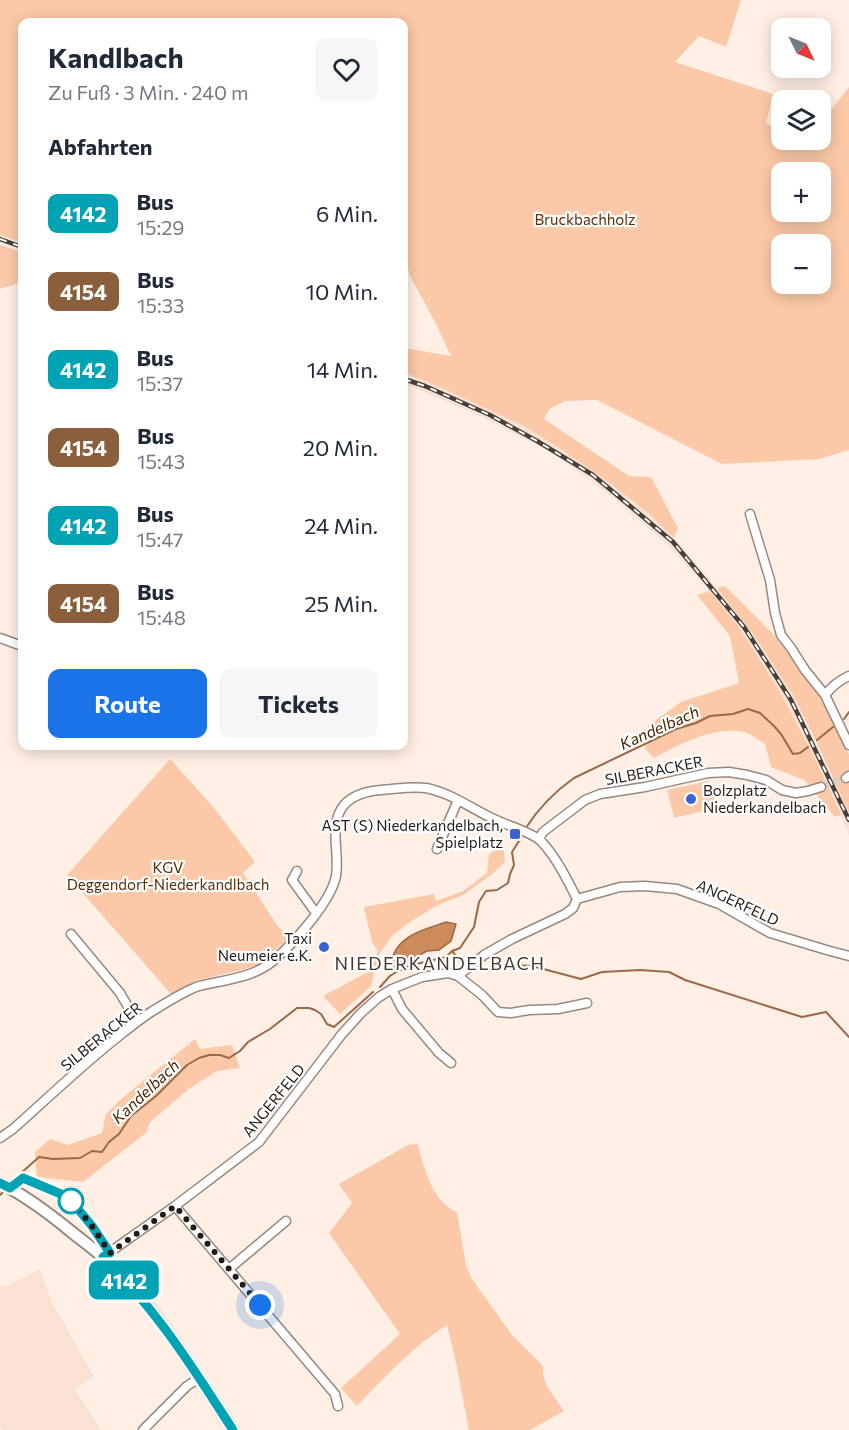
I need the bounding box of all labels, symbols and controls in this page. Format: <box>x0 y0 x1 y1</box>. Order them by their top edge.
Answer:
north arrow <box>771 18 831 78</box>
map controls <box>771 18 831 294</box>
button: heart <box>315 38 378 101</box>
text: Kandlbach <box>48 40 184 74</box>
text: Zu Fuß · 3 Min. · 240 m <box>48 80 248 104</box>
button: layers <box>771 90 831 150</box>
text: Abfahrten <box>48 133 152 160</box>
button: + <box>771 162 831 222</box>
text: Bus <box>136 188 174 215</box>
text: 6 Min. <box>316 200 378 227</box>
text: 4142 <box>60 201 106 226</box>
park label: Bruckbachholz <box>534 210 636 228</box>
text: 15:29 <box>136 215 184 239</box>
button: − <box>771 234 831 294</box>
text: Bus <box>137 266 174 293</box>
text: 10 Min. <box>306 278 378 305</box>
text: 4154 <box>60 279 107 304</box>
text: 15:33 <box>137 293 184 317</box>
text: Bus <box>136 344 174 371</box>
text: 14 Min. <box>307 356 378 383</box>
text: 4142 <box>60 357 106 382</box>
text: 15:37 <box>136 371 183 395</box>
text: Bus <box>137 422 174 449</box>
text: 20 Min. <box>303 434 378 461</box>
text: 4154 <box>60 435 107 460</box>
text: 15:43 <box>137 449 185 473</box>
text: Bus <box>136 500 174 527</box>
text: 24 Min. <box>304 512 378 539</box>
text: 4142 <box>60 513 106 538</box>
text: 15:47 <box>136 527 183 551</box>
text: Bus <box>137 578 174 605</box>
text: 25 Min. <box>304 590 378 617</box>
text: 4154 <box>60 591 107 616</box>
text: 15:48 <box>137 605 186 629</box>
button: Route <box>48 669 207 738</box>
button: Tickets <box>219 669 378 738</box>
water label: Kandelbach <box>616 701 702 753</box>
street label: SILBERACKER <box>603 752 705 788</box>
place label: Bolzplatz Niederkandelbach <box>703 781 826 816</box>
marker: Bolzplatz Niederkandelbach <box>684 792 698 806</box>
place label: AST (S) Niederkandelbach, Spielplatz <box>322 816 503 851</box>
marker: AST (S) Niederkandelbach, Spielplatz <box>508 827 522 841</box>
park label: KGV Deggendorf-Niederkandlbach <box>67 858 269 893</box>
street label: ANGERFELD <box>694 875 782 929</box>
place label: Taxi Neumeier e.K. <box>218 929 312 964</box>
marker: Taxi Neumeier e.K. <box>317 940 331 954</box>
district label: NIEDERKANDELBACH <box>335 952 545 974</box>
street label: SILBERACKER <box>57 998 145 1074</box>
water label: Kandelbach <box>107 1055 183 1127</box>
street label: ANGERFELD <box>238 1060 308 1140</box>
unlabelled marker <box>58 1188 84 1214</box>
line badge: 4142 <box>82 1260 166 1300</box>
text: 4142 <box>101 1268 147 1293</box>
your location <box>245 1290 275 1320</box>

